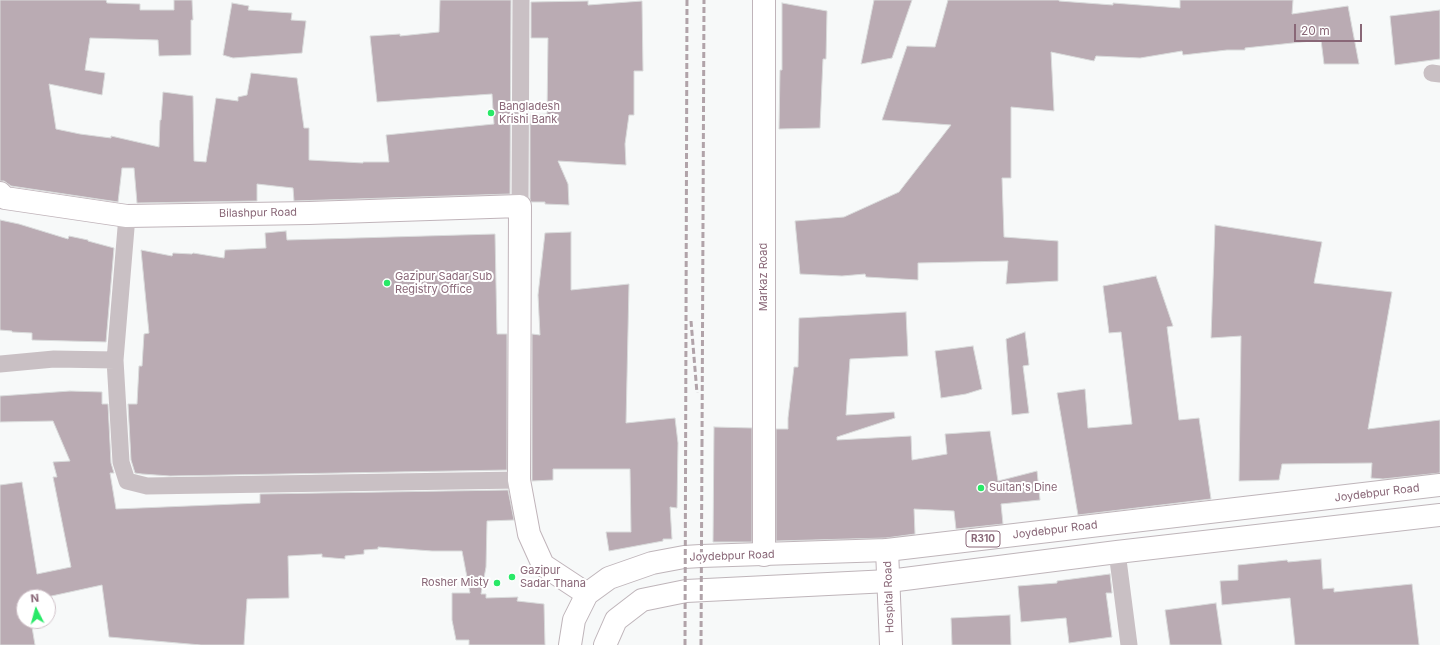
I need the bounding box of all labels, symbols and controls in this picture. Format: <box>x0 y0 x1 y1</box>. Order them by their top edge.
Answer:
scale bar <box>1296 16 1364 42</box>
text: 20 m <box>1301 23 1330 38</box>
place label: Bangladesh Krishi Bank <box>499 100 560 126</box>
marker: Bangladesh Krishi Bank <box>486 108 496 118</box>
street label: Bilashpur Road <box>219 206 297 220</box>
street label: Markaz Road <box>757 243 771 311</box>
place label: Gazipur Sadar Sub Registry Office <box>395 270 492 296</box>
marker: Gazipur Sadar Sub Registry Office <box>382 278 392 288</box>
place label: Sultan's Dine <box>989 481 1057 495</box>
street label: Joydebpur Road <box>1334 481 1420 505</box>
marker: Sultan's Dine <box>976 483 986 493</box>
street label: Joydebpur Road <box>1012 518 1098 542</box>
road number: R310 <box>966 531 1000 547</box>
street label: Joydebpur Road <box>689 548 775 564</box>
street label: Hospital Road <box>881 561 897 633</box>
place label: Gazipur Sadar Thana <box>520 564 586 590</box>
marker: Gazipur Sadar Thana <box>507 572 517 582</box>
place label: Rosher Misty <box>421 576 489 590</box>
marker: Rosher Misty <box>492 578 502 588</box>
north arrow <box>16 589 56 629</box>
text: N <box>30 591 40 605</box>

